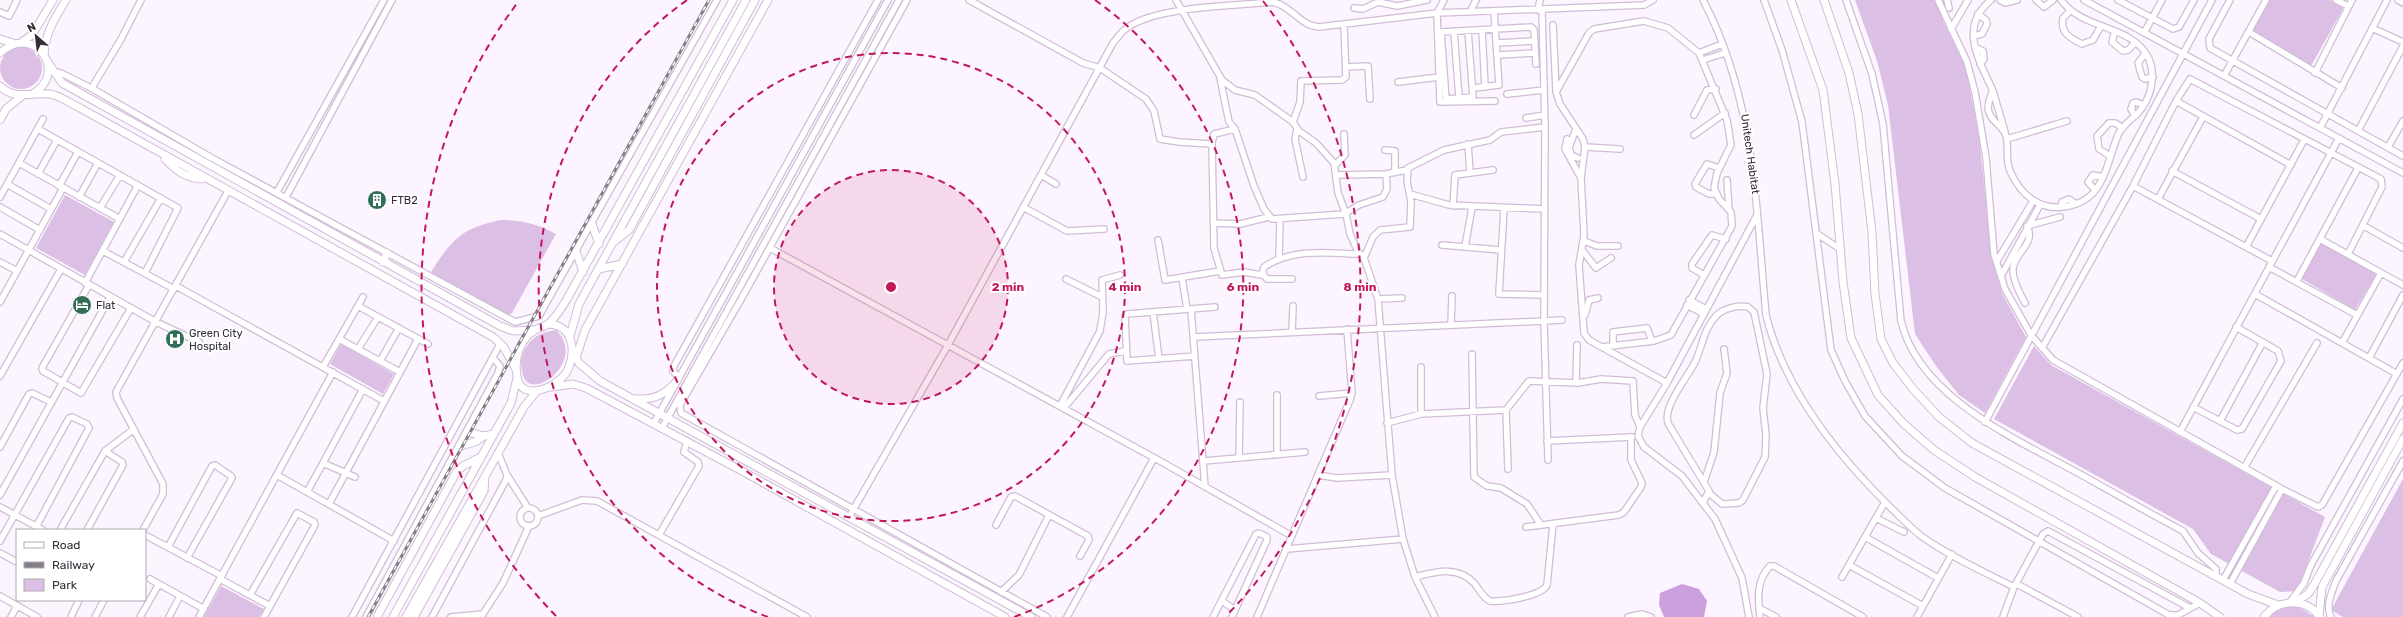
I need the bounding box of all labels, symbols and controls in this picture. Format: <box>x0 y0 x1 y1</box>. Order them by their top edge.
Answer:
north arrow <box>16 16 56 56</box>
text: N <box>25 20 38 35</box>
street label: Unitech Habitat <box>1738 113 1762 196</box>
building icon: FTB2 <box>366 189 388 211</box>
place label: FTB2 <box>391 194 418 207</box>
centre of rings <box>884 280 898 294</box>
text: 2 min <box>992 280 1025 294</box>
text: 4 min <box>1109 280 1142 294</box>
text: 6 min <box>1227 280 1260 294</box>
text: 8 min <box>1344 280 1377 294</box>
hotel icon: Flat <box>71 294 93 316</box>
place label: Flat <box>96 299 116 312</box>
place label: Green City Hospital <box>189 327 243 353</box>
hospital icon: Green City Hospital <box>164 328 186 350</box>
legend <box>16 529 146 601</box>
text: Road <box>52 538 80 552</box>
text: Railway <box>52 558 95 572</box>
text: Park <box>52 578 78 592</box>

